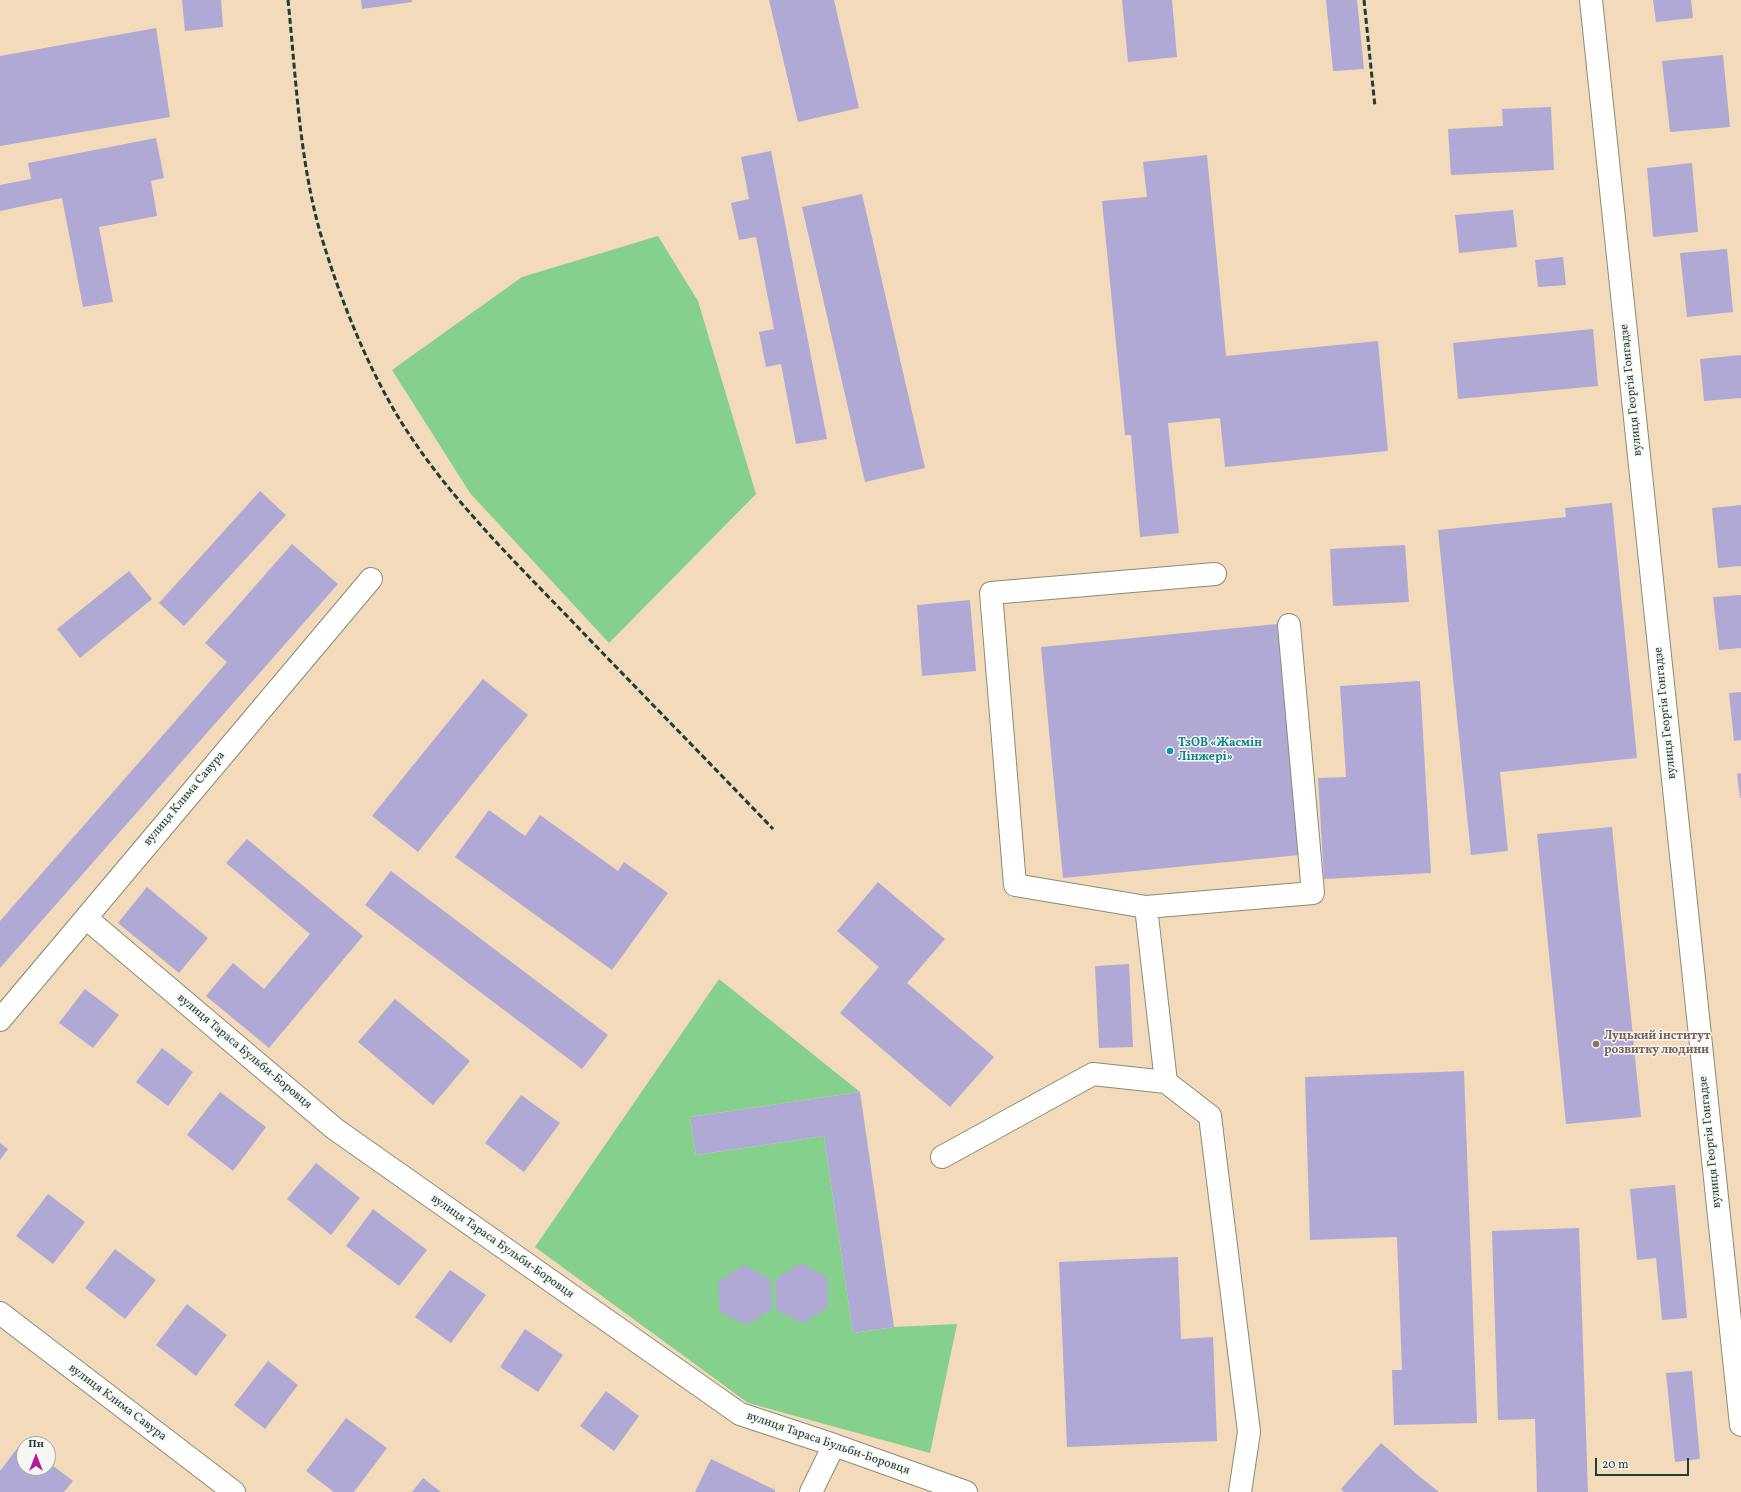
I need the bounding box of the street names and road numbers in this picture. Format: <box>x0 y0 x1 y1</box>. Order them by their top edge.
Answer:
street label: вулиця Георгія Гонгадзе <box>1618 323 1646 457</box>
street label: вулиця Георгія Гонгадзе <box>1652 646 1680 780</box>
street label: вулиця Клима Савура <box>141 749 229 849</box>
street label: вулиця Тараса Бульби-Боровця <box>174 991 314 1113</box>
street label: вулиця Георгія Гонгадзе <box>1697 1075 1725 1209</box>
street label: вулиця Тараса Бульби-Боровця <box>428 1192 576 1302</box>
street label: вулиця Клима Савура <box>65 1361 169 1445</box>
street label: вулиця Тараса Бульби-Боровця <box>745 1409 911 1479</box>

